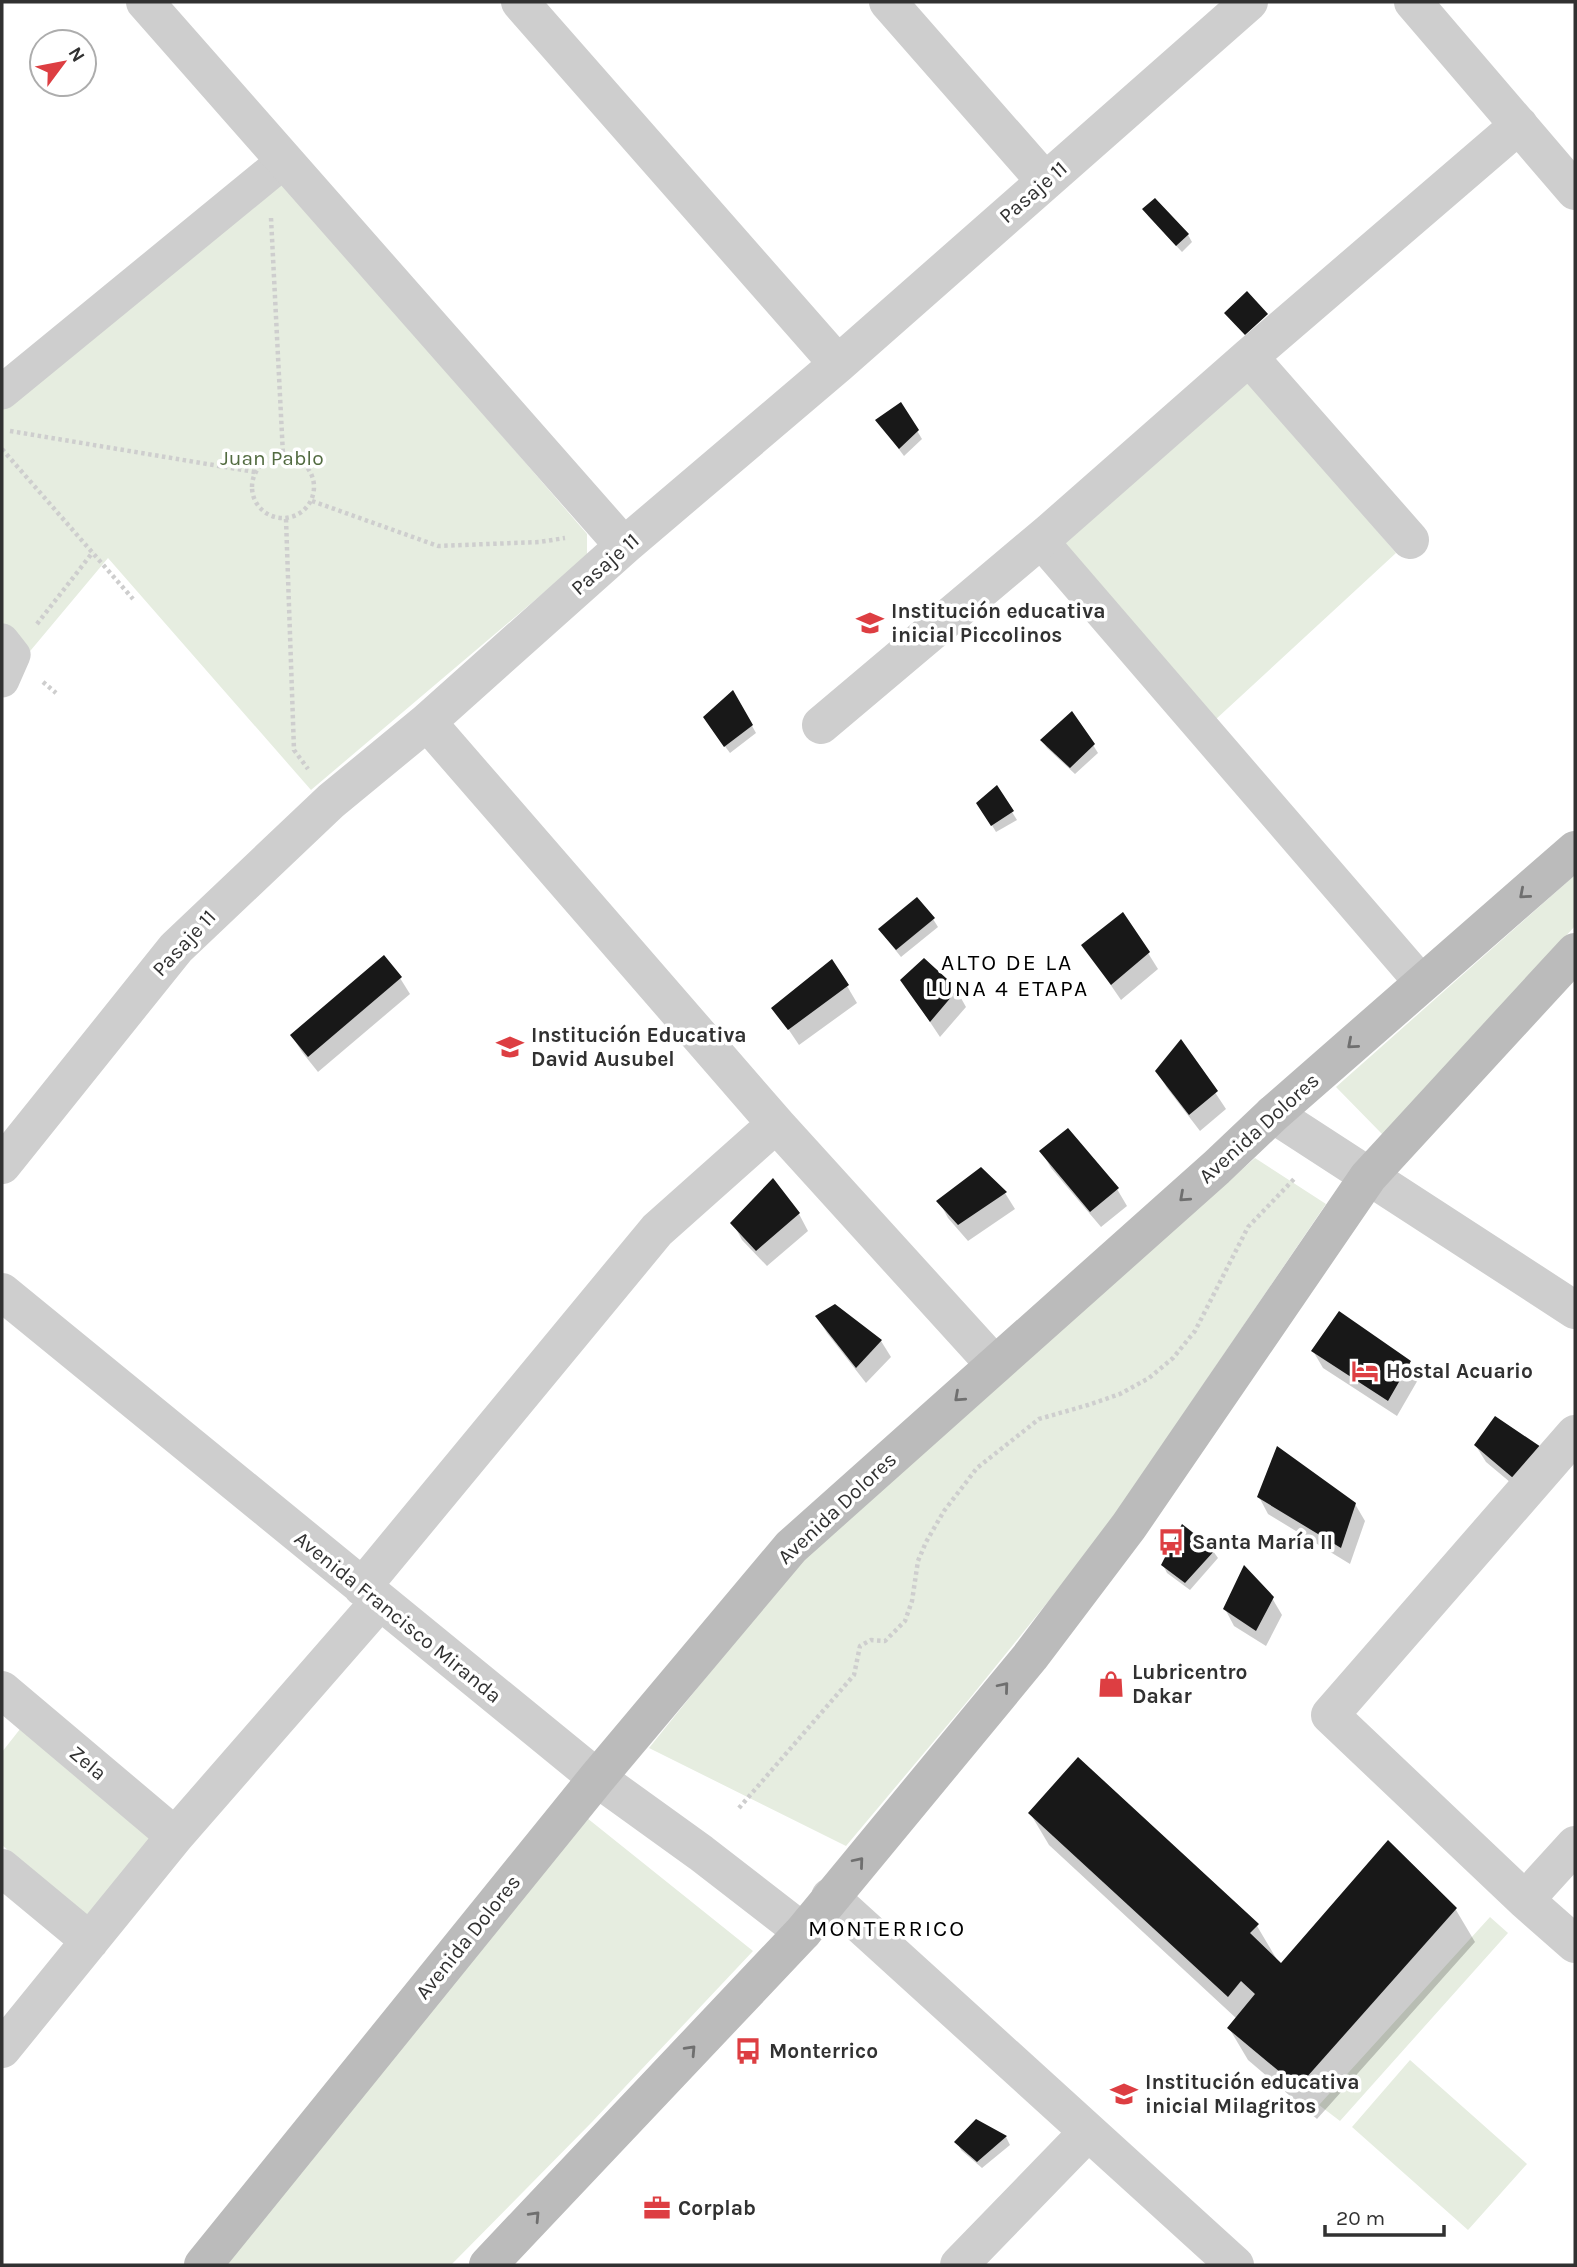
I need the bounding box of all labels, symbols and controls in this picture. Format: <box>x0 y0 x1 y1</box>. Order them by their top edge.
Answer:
north arrow <box>28 28 98 98</box>
text: N <box>64 43 90 66</box>
street label: Pasaje 11 <box>994 156 1072 228</box>
park label: Juan Pablo <box>220 446 324 470</box>
street label: Pasaje 11 <box>566 528 644 600</box>
place label: Institución educativa inicial Piccolinos <box>891 599 1105 647</box>
school or university icon: Institución educativa inicial Piccolinos <box>855 608 885 638</box>
one-way arrow <box>1519 886 1532 898</box>
street label: Pasaje 11 <box>147 905 221 981</box>
district label: ALTO DE LA LUNA 4 ETAPA <box>925 949 1089 1002</box>
place label: Institución Educativa David Ausubel <box>531 1023 747 1071</box>
school or university icon: Institución Educativa David Ausubel <box>495 1032 525 1062</box>
one-way arrow <box>1348 1036 1361 1048</box>
street label: Avenida Dolores <box>1194 1068 1324 1188</box>
one-way arrow <box>1179 1188 1192 1201</box>
hotel icon: Hostal Acuario <box>1350 1356 1380 1386</box>
place label: Hostal Acuario <box>1386 1359 1533 1383</box>
one-way arrow <box>954 1388 967 1401</box>
street label: Avenida Dolores <box>773 1447 901 1569</box>
street label: Avenida Francisco Miranda <box>290 1526 506 1708</box>
bus stop icon: Santa María II <box>1156 1527 1186 1557</box>
place label: Santa María II <box>1192 1530 1333 1554</box>
place label: Lubricentro Dakar <box>1132 1660 1247 1708</box>
shop icon: Lubricentro Dakar <box>1096 1669 1126 1699</box>
one-way arrow <box>996 1683 1008 1696</box>
street label: Zela <box>65 1741 111 1785</box>
one-way arrow <box>851 1858 863 1871</box>
street label: Avenida Dolores <box>411 1870 525 2004</box>
district label: MONTERRICO <box>808 1915 966 1942</box>
bus stop icon: Monterrico <box>733 2036 763 2066</box>
place label: Monterrico <box>769 2039 878 2063</box>
one-way arrow <box>682 2045 695 2058</box>
place label: Institución educativa inicial Milagritos <box>1145 2070 1359 2118</box>
school or university icon: Institución educativa inicial Milagritos <box>1109 2079 1139 2109</box>
office icon: Corplab <box>642 2193 672 2223</box>
scale bar <box>1325 2194 1444 2238</box>
place label: Corplab <box>678 2196 756 2220</box>
text: 20 m <box>1336 2206 1385 2230</box>
one-way arrow <box>526 2211 539 2224</box>

